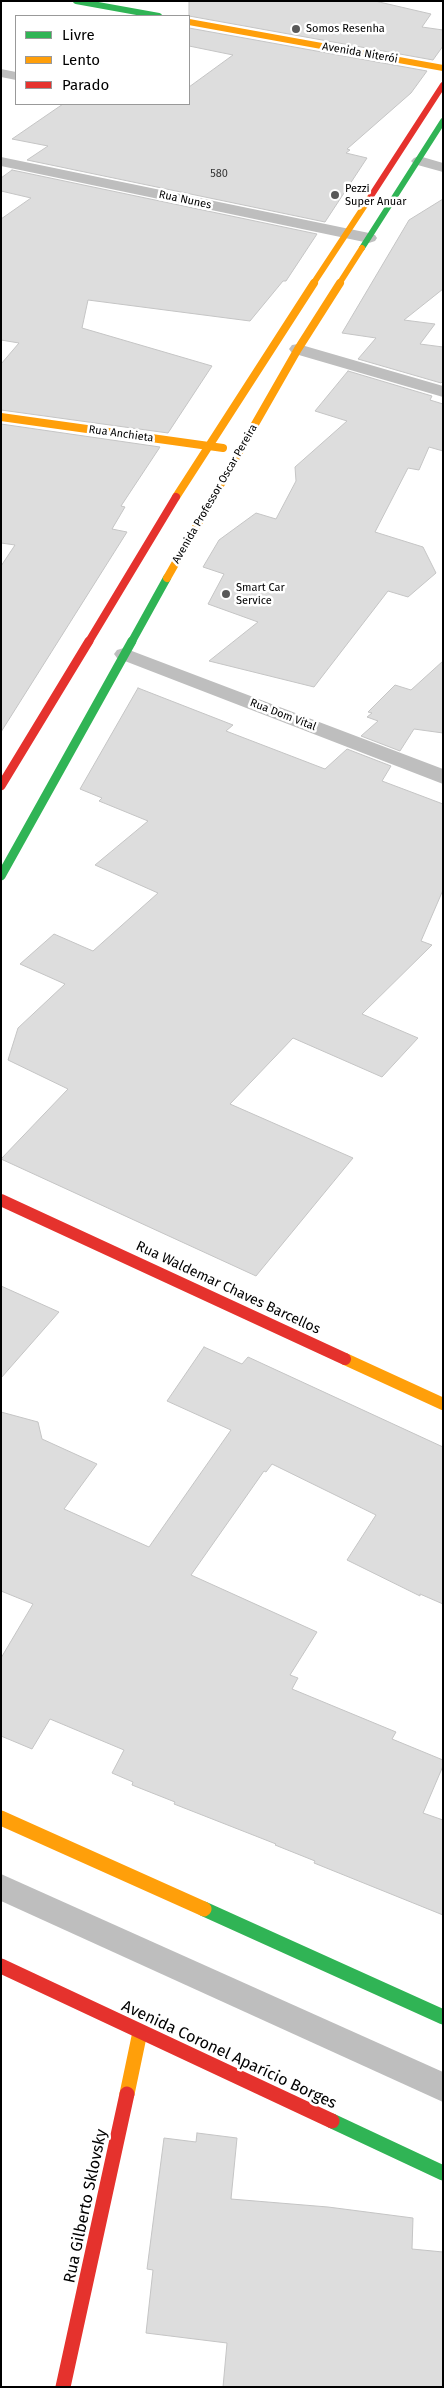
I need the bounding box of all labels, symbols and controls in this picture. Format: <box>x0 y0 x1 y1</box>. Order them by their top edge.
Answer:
legend <box>15 15 190 105</box>
place label: Somos Resenha <box>306 22 385 36</box>
marker: Somos Resenha <box>290 23 302 35</box>
text: Livre <box>62 26 95 44</box>
street label: Avenida Niterói <box>321 40 399 66</box>
text: Lento <box>62 51 100 69</box>
text: Parado <box>62 76 109 94</box>
house number: 580 <box>210 167 228 181</box>
place label: Pezzi Super Anuar <box>345 182 406 208</box>
street label: Rua Nunes <box>157 188 213 212</box>
marker: Pezzi Super Anuar <box>329 189 341 201</box>
street label: Avenida Professor Oscar Pereira <box>170 422 260 566</box>
street label: Rua Anchieta <box>88 423 154 445</box>
place label: Smart Car Service <box>236 581 285 607</box>
marker: Smart Car Service <box>220 588 232 600</box>
street label: Rua Dom Vital <box>248 696 318 734</box>
street label: Rua Waldemar Chaves Barcellos <box>133 1238 323 1338</box>
street label: Avenida Coronel Aparício Borges <box>118 1997 340 2113</box>
street label: Rua Gilberto Sklovsky <box>60 2127 112 2285</box>

